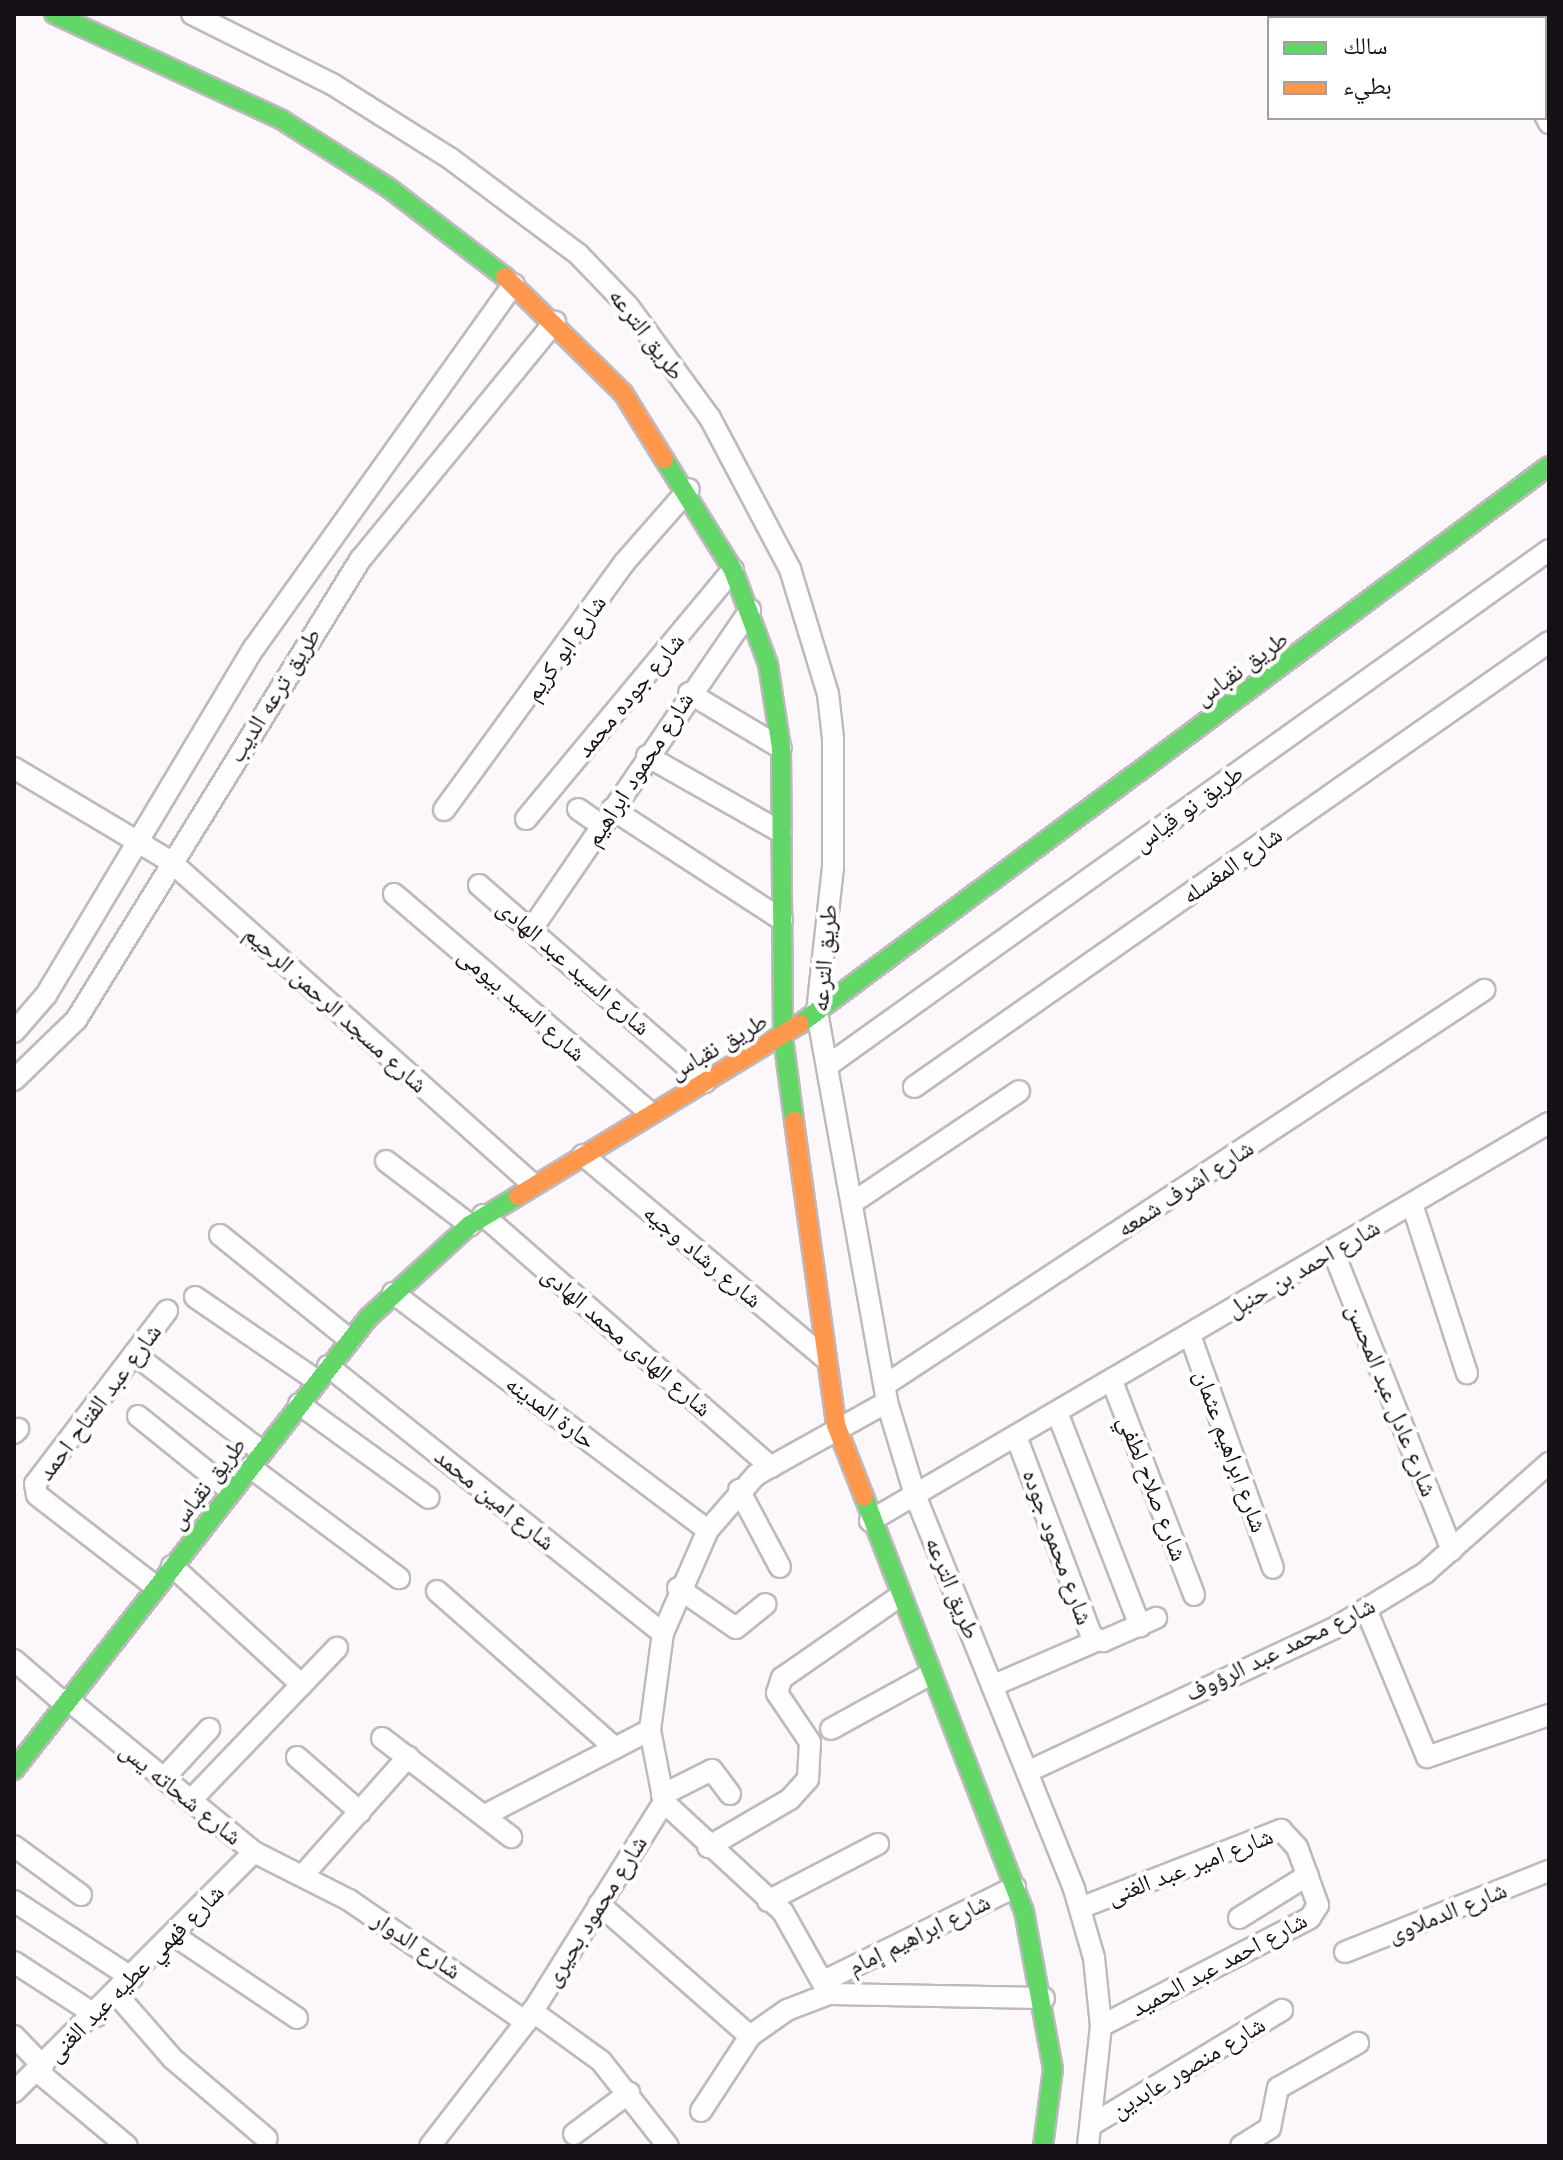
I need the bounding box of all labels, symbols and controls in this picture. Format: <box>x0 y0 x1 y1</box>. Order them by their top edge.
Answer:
legend <box>1267 16 1547 120</box>
text: سالك <box>1343 32 1388 59</box>
text: بطيء <box>1343 72 1392 99</box>
street label: طريق الترعه <box>603 282 691 386</box>
street label: شارع ابو كريم <box>518 589 612 707</box>
street label: طريق ترعه الديب <box>221 622 327 768</box>
street label: طريق نقباس <box>1188 624 1294 712</box>
street label: شارع جوده محمد <box>570 627 690 763</box>
street label: شارع محمود ابراهيم <box>578 686 700 852</box>
street label: طريق نو قياس <box>1127 758 1249 858</box>
street label: شارع المغسله <box>1176 820 1288 910</box>
street label: شارع السيد عبد الهادى <box>491 893 657 1041</box>
street label: طريق الترعه <box>805 903 843 1013</box>
street label: شارع مسجد الرحمن الرحيم <box>238 919 434 1099</box>
street label: شارع السيد بيومى <box>452 941 592 1067</box>
street label: طريق نقباس <box>664 1006 772 1086</box>
street label: شارع اشرف شمعه <box>1111 1133 1259 1243</box>
street label: شارع رشاد وجيه <box>638 1198 768 1314</box>
street label: شارع احمد بن حنبل <box>1221 1213 1385 1323</box>
street label: شارع الهادى محمد الهادى <box>536 1259 718 1423</box>
street label: شارع عادل عبد المحسن <box>1340 1299 1444 1501</box>
street label: شارع عبد الفتاح احمد <box>31 1318 167 1486</box>
street label: شارع ابراهيم عثمان <box>1188 1366 1274 1536</box>
street label: حارة المدينه <box>500 1369 602 1455</box>
street label: شارع صلاح لطفي <box>1112 1411 1194 1565</box>
street label: طريق نقباس <box>162 1431 252 1535</box>
street label: شارع امين محمد <box>429 1442 561 1556</box>
street label: شارع محمود جوده <box>1017 1465 1099 1629</box>
street label: طريق الترعه <box>919 1533 987 1643</box>
street label: شارع محمد عبد الرؤوف <box>1180 1591 1380 1707</box>
street label: شارع شحاته يس <box>114 1735 248 1851</box>
street label: شارع امير عبد الغنى <box>1103 1821 1277 1911</box>
street label: شارع محمود بحيرى <box>537 1830 653 1992</box>
street label: شارع الدملاوى <box>1383 1875 1511 1949</box>
street label: شارع فهمي عطيه عبد الغنى <box>40 1878 230 2068</box>
street label: شارع ابراهيم إمام <box>843 1887 995 1981</box>
street label: شارع الدوار <box>367 1905 467 1985</box>
street label: شارع احمد عبد الحميد <box>1126 1905 1312 2023</box>
street label: شارع منصور عابدين <box>1106 2010 1270 2124</box>

